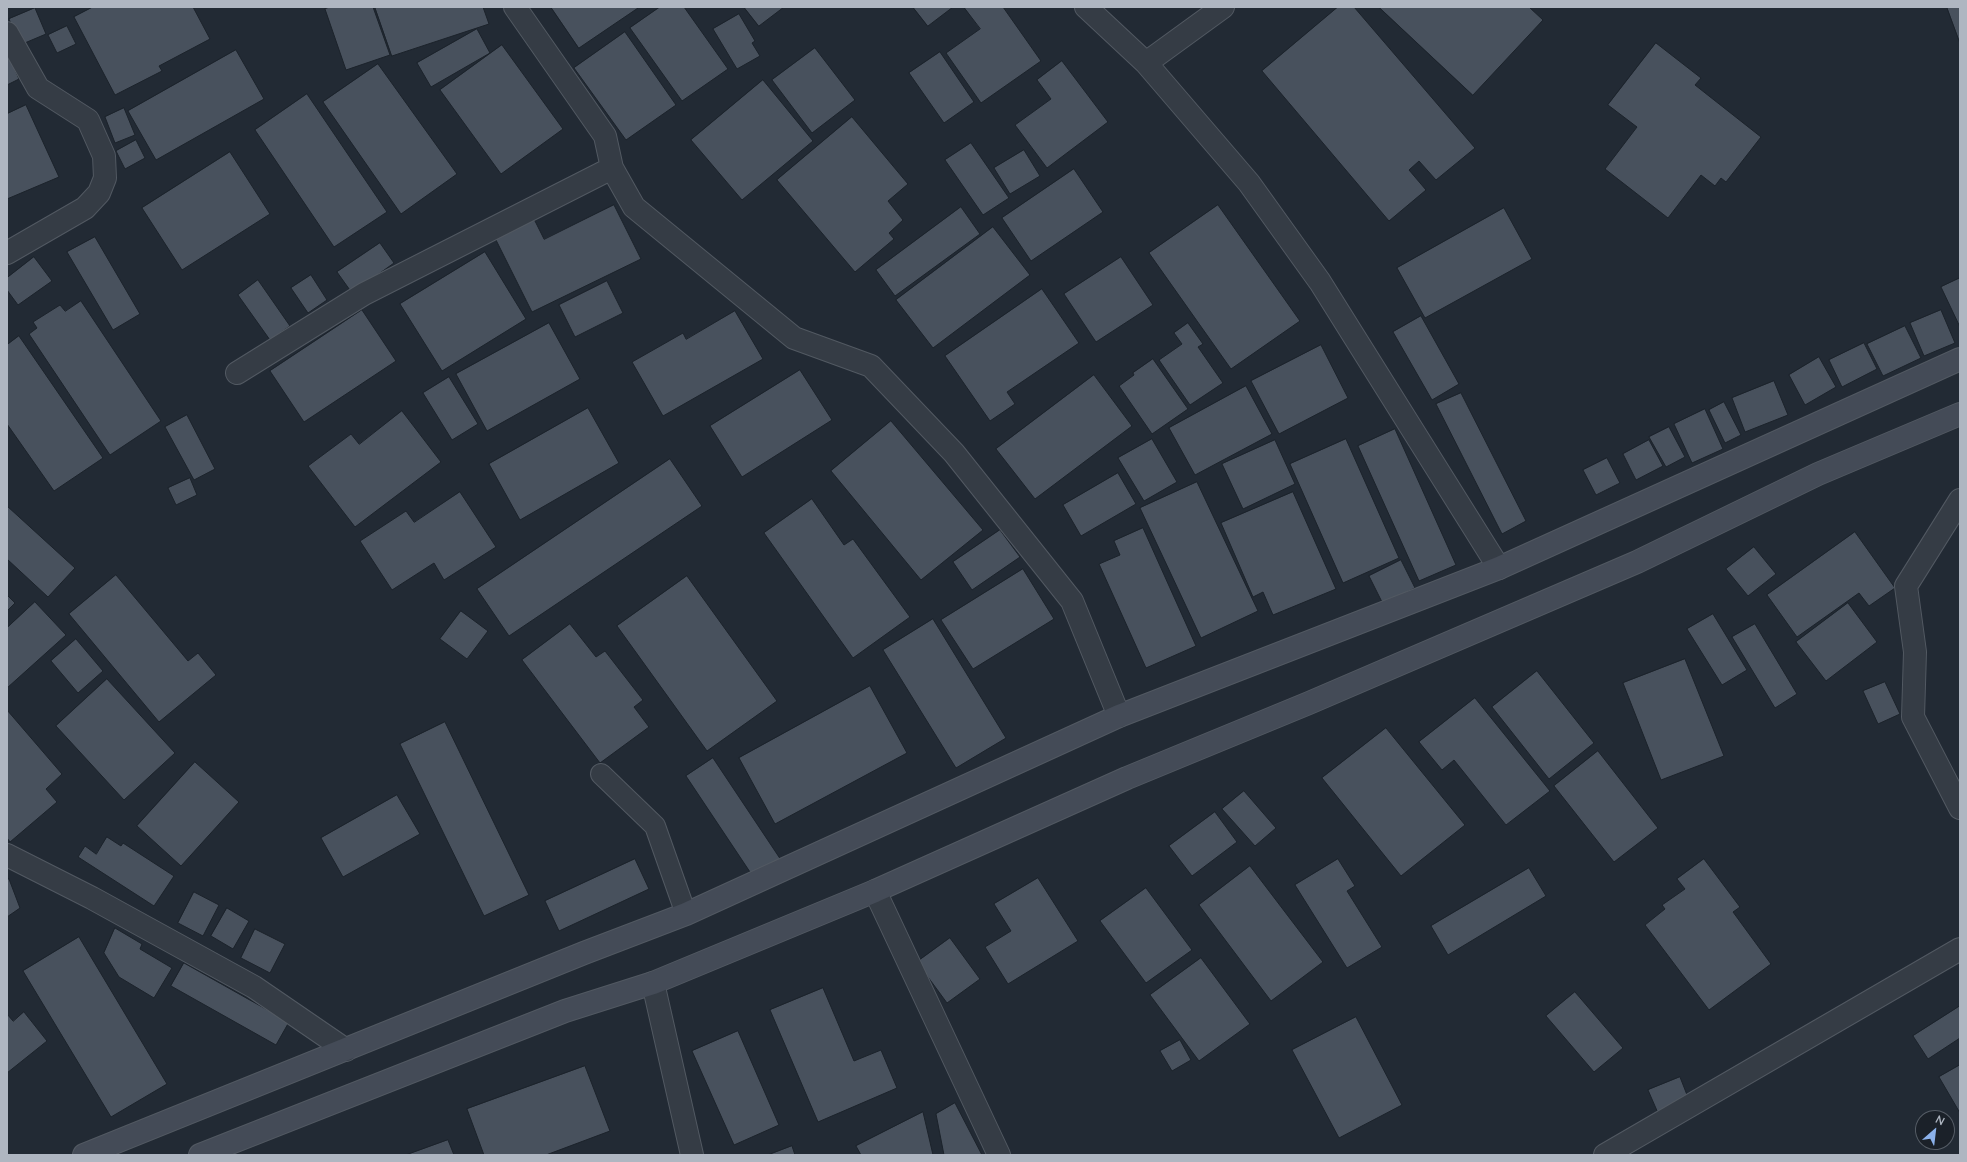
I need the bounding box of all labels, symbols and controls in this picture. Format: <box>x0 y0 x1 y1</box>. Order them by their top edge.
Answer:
north arrow <box>1915 1110 1955 1150</box>
text: N <box>1934 1112 1947 1128</box>

